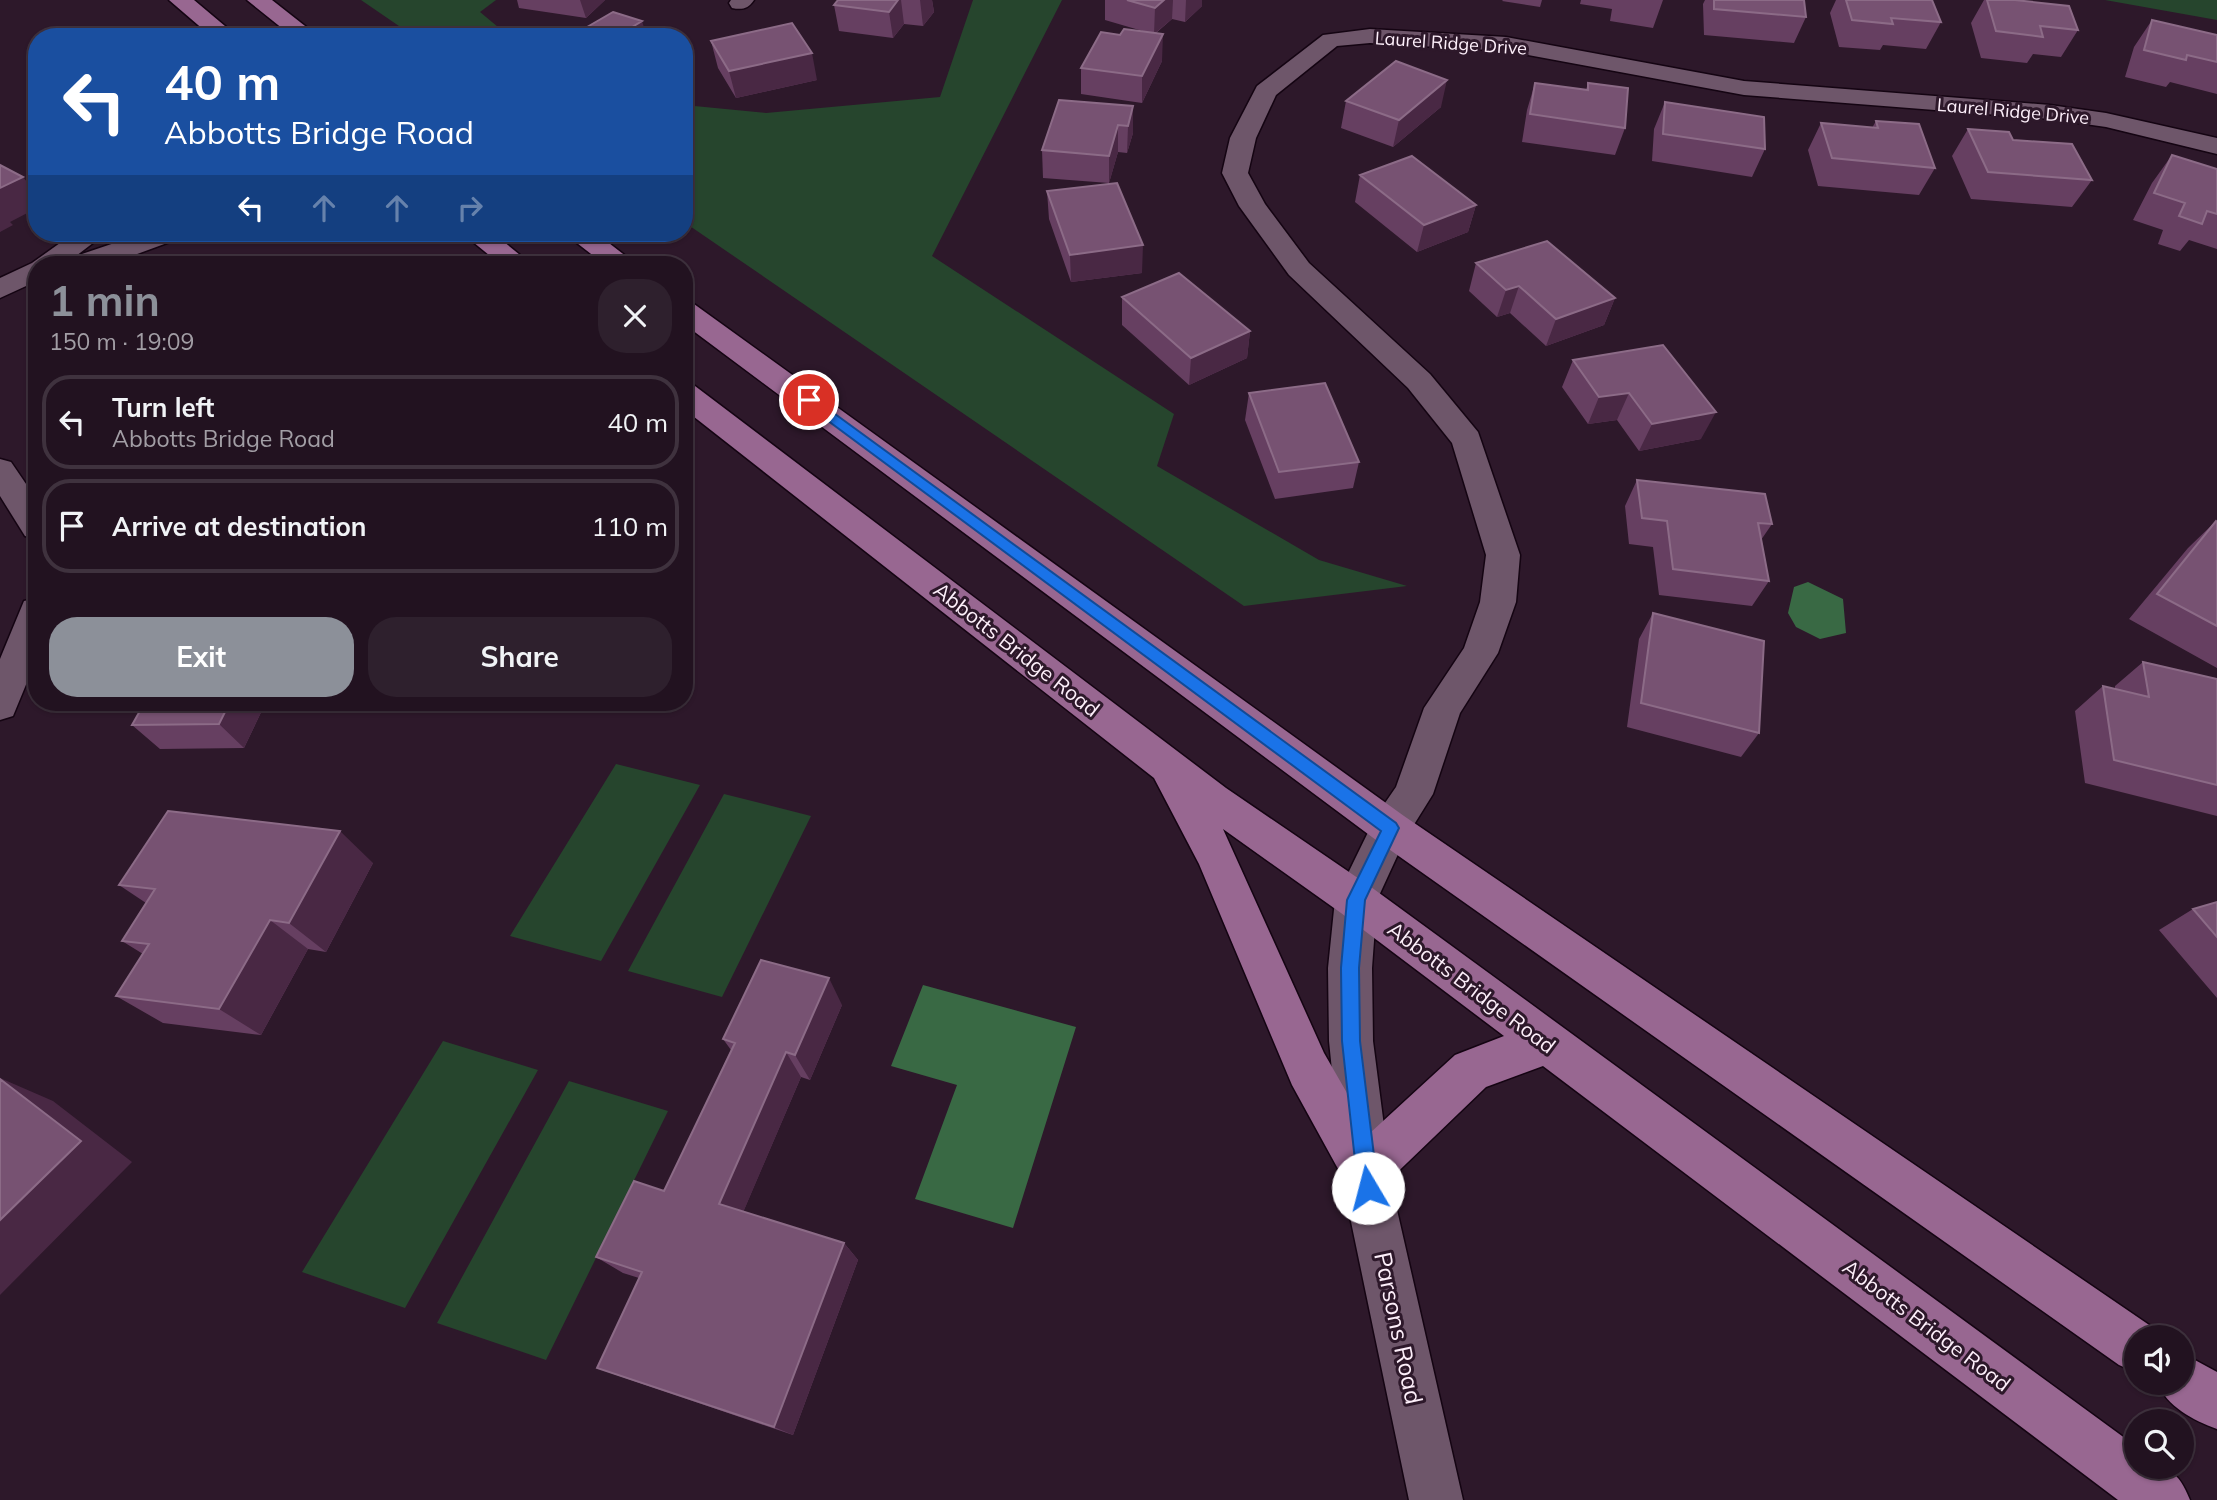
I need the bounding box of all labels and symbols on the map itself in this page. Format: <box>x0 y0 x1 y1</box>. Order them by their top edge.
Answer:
street label: Laurel Ridge Drive <box>1374 26 1528 60</box>
street label: Laurel Ridge Drive <box>1936 93 2090 129</box>
pin <box>779 370 839 430</box>
street label: Abbotts Bridge Road <box>929 576 1105 722</box>
street label: Abbotts Bridge Road <box>1383 915 1561 1059</box>
position arrow <box>1331 1151 1405 1225</box>
street label: Parsons Road <box>1368 1249 1430 1407</box>
street label: Abbotts Bridge Road <box>1838 1253 2016 1397</box>

